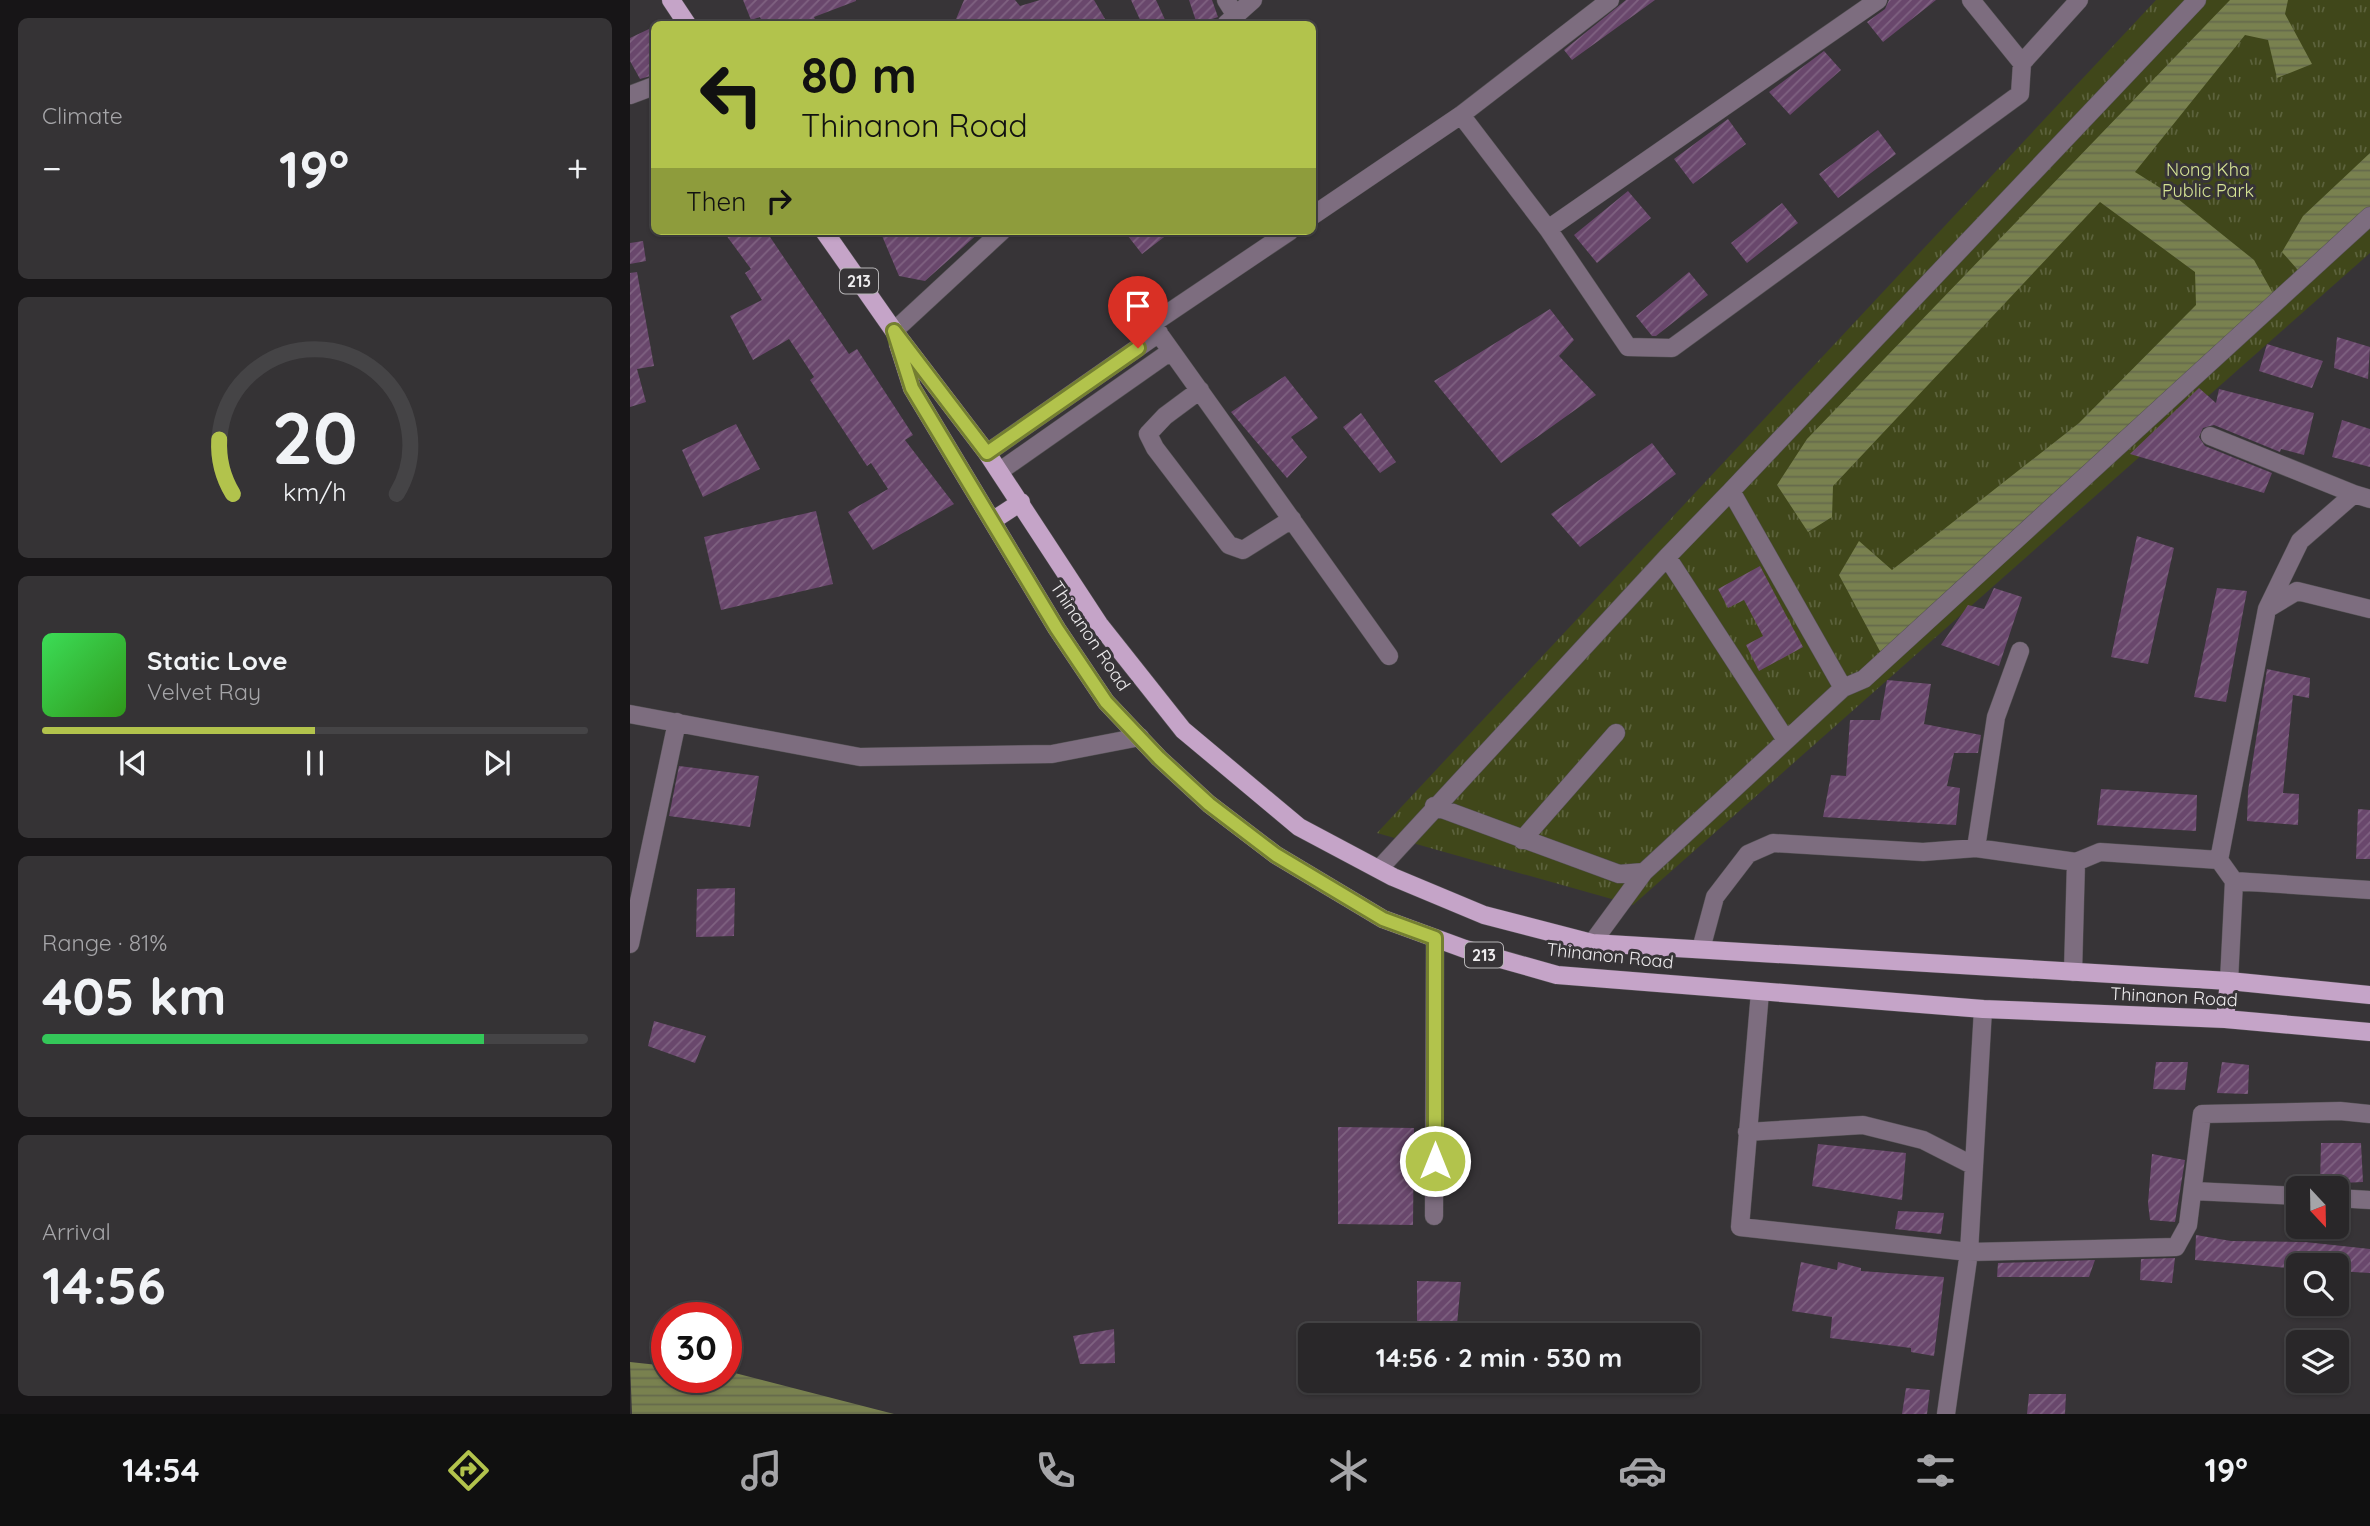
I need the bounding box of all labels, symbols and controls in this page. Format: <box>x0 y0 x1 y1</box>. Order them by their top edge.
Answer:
text: 80 m <box>801 44 917 105</box>
icon: left <box>686 49 777 140</box>
text: Climate <box>42 101 123 130</box>
text: Thinanon Road <box>801 105 1028 145</box>
text: 19° <box>279 136 349 201</box>
text: − <box>42 144 62 192</box>
text: + <box>567 144 588 192</box>
park label: Nong Kha Public Park <box>2162 158 2254 202</box>
icon: right <box>760 182 798 220</box>
text: Then <box>686 185 746 218</box>
road number: 213 <box>840 268 878 294</box>
pin <box>1108 276 1168 348</box>
icon: arrive <box>1119 287 1157 325</box>
text: 20 <box>272 391 358 482</box>
text: km/h <box>283 476 347 507</box>
street label: Thinanon Road <box>1045 576 1136 695</box>
text: Static Love <box>147 644 288 677</box>
text: Velvet Ray <box>147 677 261 706</box>
icon: previous <box>114 744 152 782</box>
icon: pause <box>296 744 334 782</box>
icon: next <box>478 744 516 782</box>
text: Range · 81% <box>42 928 167 957</box>
street label: Thinanon Road <box>1545 937 1675 974</box>
road number: 213 <box>1465 942 1503 967</box>
text: 405 km <box>42 963 227 1028</box>
street label: Thinanon Road <box>2110 982 2238 1011</box>
position arrow <box>1398 1124 1472 1198</box>
north arrow <box>2286 1176 2348 1239</box>
map controls <box>2286 1176 2349 1393</box>
text: Arrival <box>42 1217 111 1246</box>
text: 14:56 <box>42 1252 166 1317</box>
button: search <box>2286 1253 2349 1316</box>
speed limit sign: 30 <box>651 1302 742 1393</box>
button: layers <box>2286 1330 2349 1393</box>
text: 14:56 · 2 min · 530 m <box>1376 1341 1622 1374</box>
icon: directions <box>444 1446 493 1495</box>
icon: music <box>737 1446 786 1495</box>
icon: phone <box>1031 1446 1080 1495</box>
icon: climate <box>1324 1446 1373 1495</box>
icon: car <box>1618 1446 1667 1495</box>
icon: filters <box>1911 1446 1960 1495</box>
text: 14:54 <box>122 1450 199 1490</box>
text: 19° <box>2205 1450 2248 1490</box>

